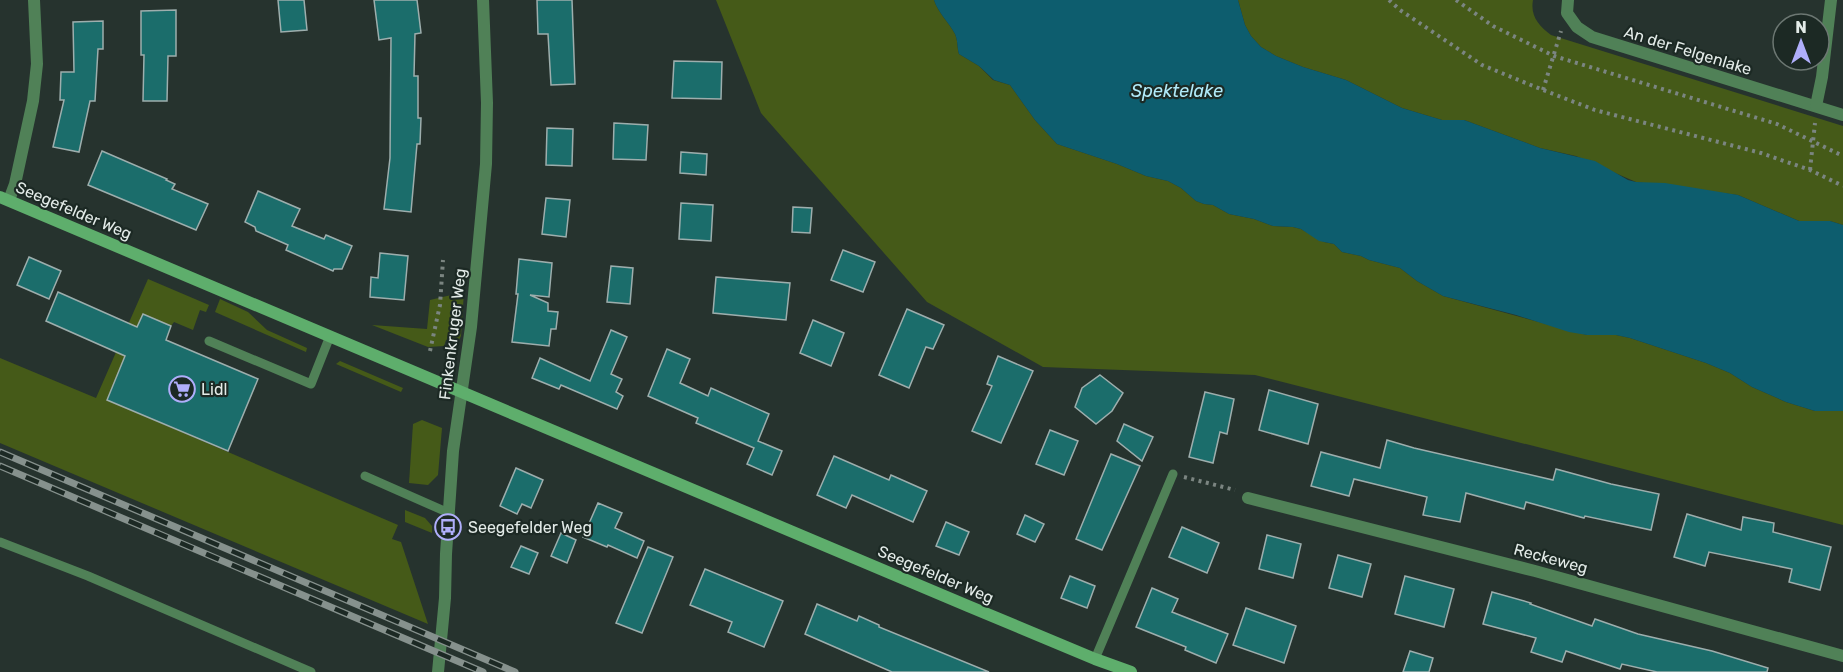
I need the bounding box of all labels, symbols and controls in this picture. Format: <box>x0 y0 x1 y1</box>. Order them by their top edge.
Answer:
north arrow <box>1771 12 1831 72</box>
text: N <box>1795 18 1807 37</box>
street label: An der Felgenlake <box>1622 22 1754 79</box>
water label: Spektelake <box>1131 80 1223 102</box>
street label: Seegefelder Weg <box>13 177 135 243</box>
street label: Finkenkruger Weg <box>435 267 470 401</box>
supermarket icon: Lidl <box>167 374 197 404</box>
place label: Lidl <box>201 380 227 399</box>
bus stop icon: Seegefelder Weg <box>433 512 463 542</box>
place label: Seegefelder Weg <box>468 518 592 537</box>
street label: Reckeweg <box>1512 539 1590 577</box>
street label: Seegefelder Weg <box>875 541 997 607</box>

